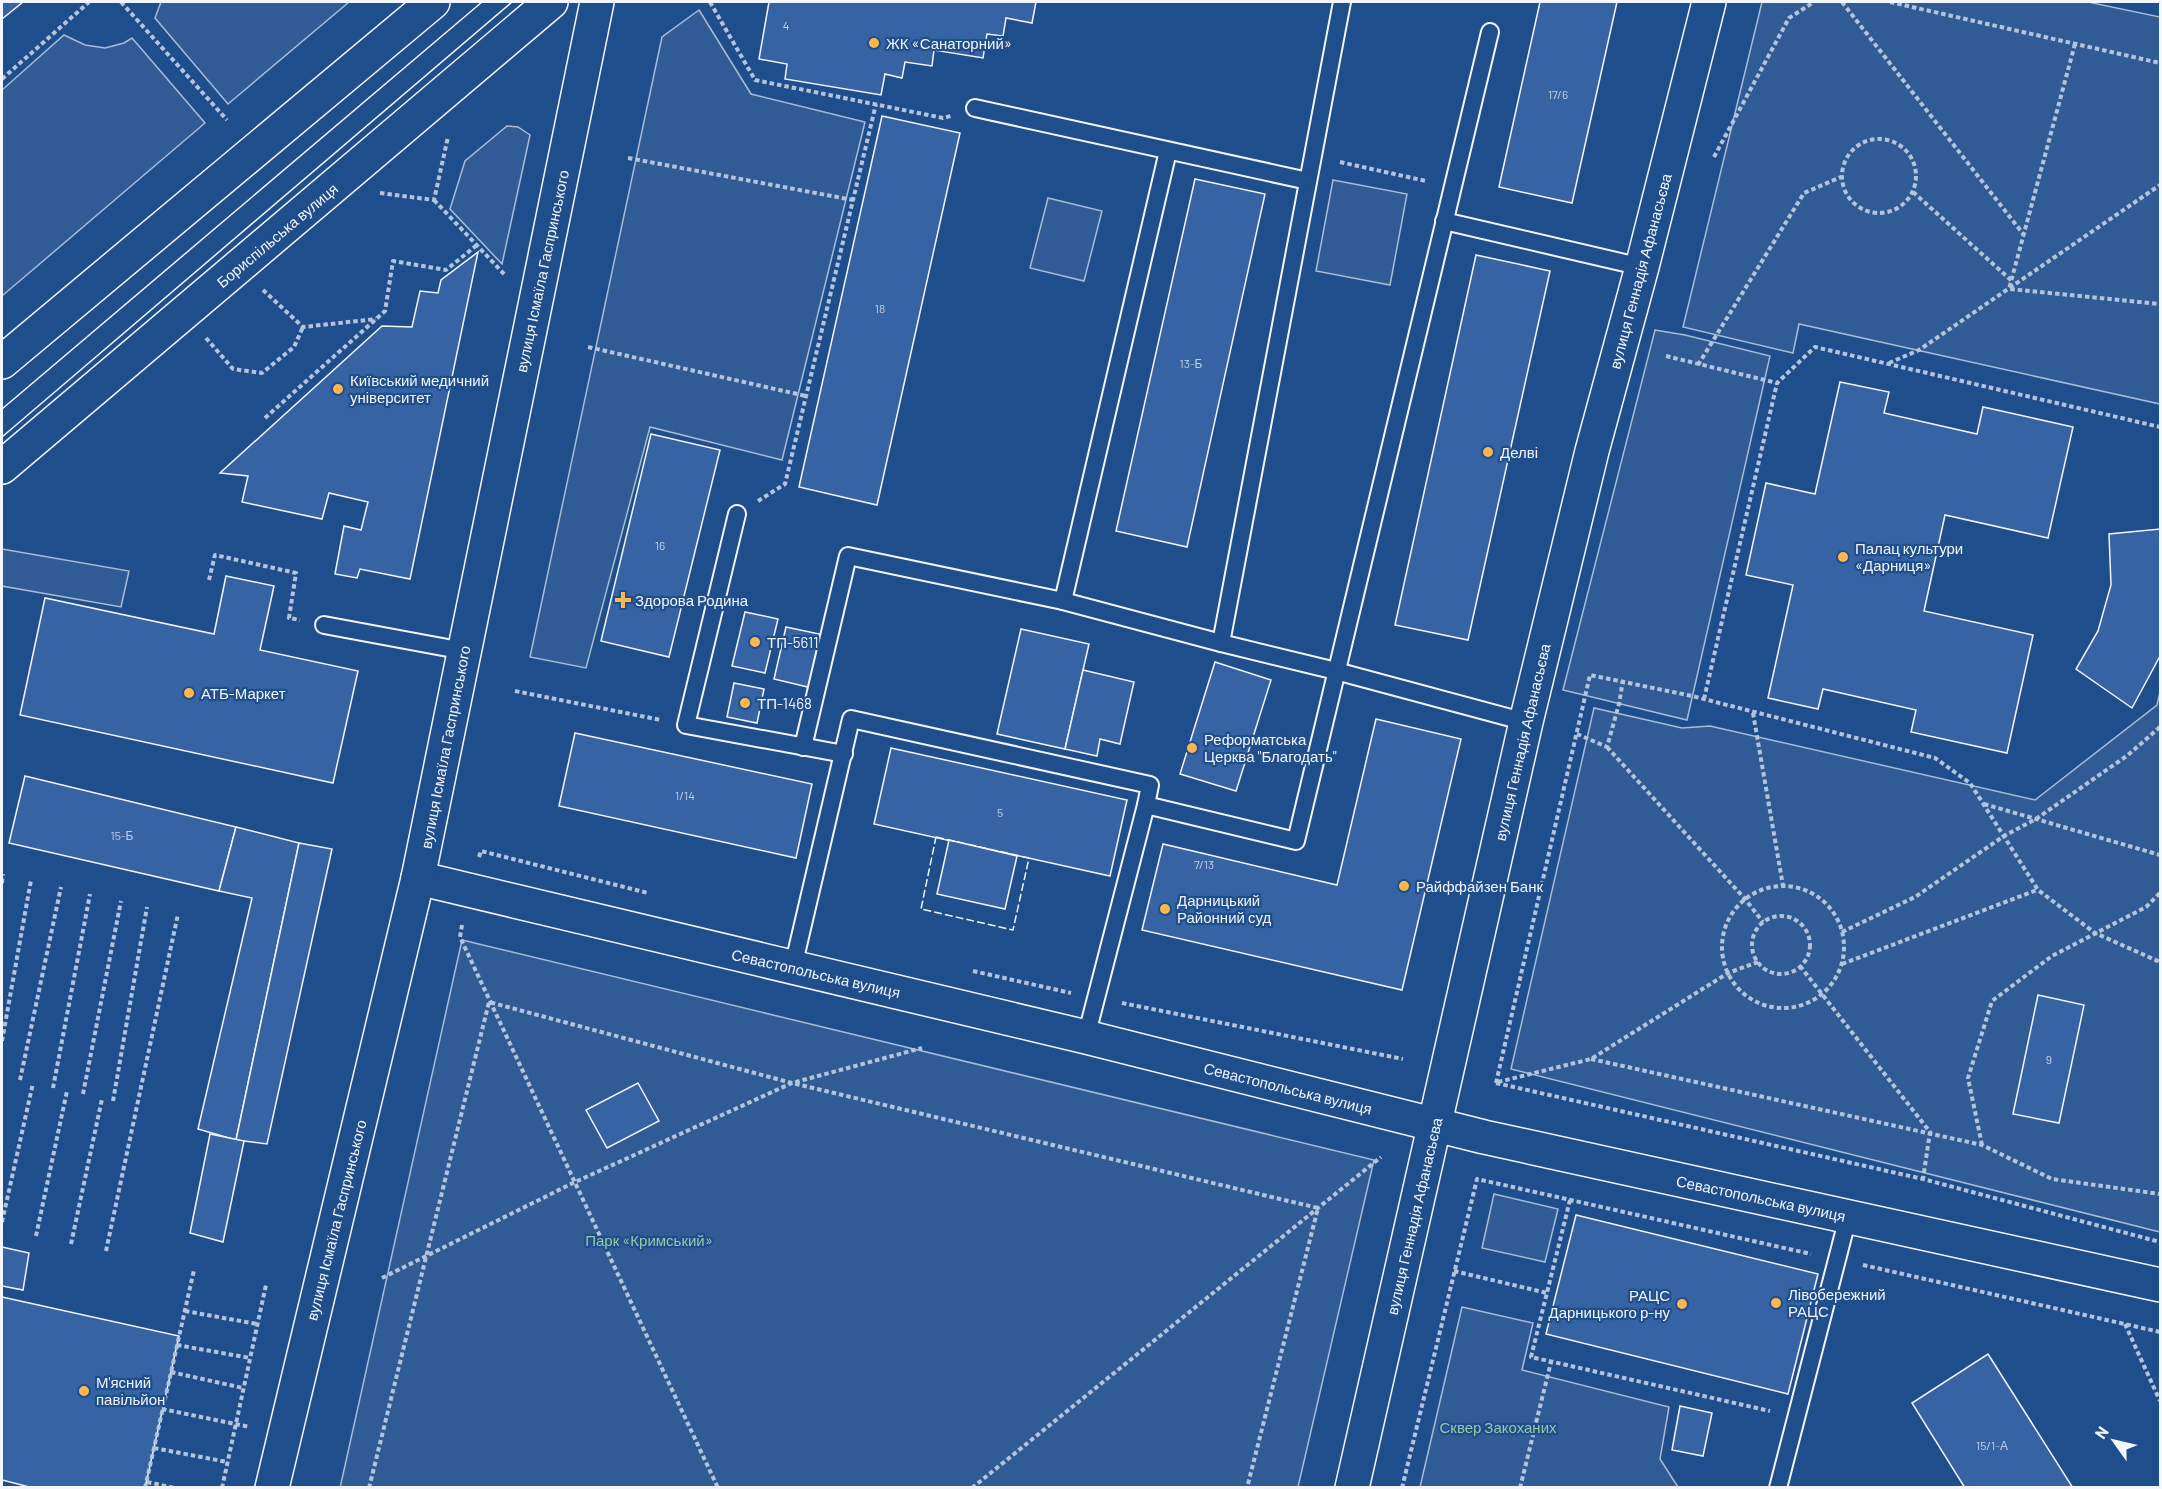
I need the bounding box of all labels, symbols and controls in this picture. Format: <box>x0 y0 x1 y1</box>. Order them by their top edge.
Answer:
house number: 4 <box>783 18 789 32</box>
place label: ЖК «Санаторний» <box>886 34 1012 52</box>
marker: ЖК «Санаторний» <box>867 36 881 50</box>
house number: 17/6 <box>1548 87 1568 101</box>
street label: вулиця Ісмаїла Гаспринського <box>512 168 572 374</box>
street label: вулиця Геннадія Афанасьєва <box>1605 171 1675 371</box>
street label: Бориспільська вулиця <box>213 179 341 291</box>
house number: 18 <box>875 301 885 315</box>
house number: 13-Б <box>1180 356 1203 370</box>
place label: Київський медичний університет <box>350 371 489 406</box>
marker: Київський медичний університет <box>331 382 345 396</box>
place label: Делві <box>1500 443 1538 461</box>
marker: Делві <box>1481 445 1495 459</box>
house number: 16 <box>655 538 665 552</box>
place label: Палац культури «Дарниця» <box>1855 539 1963 574</box>
marker: Палац культури «Дарниця» <box>1836 550 1850 564</box>
place label: Здорова Родина <box>635 591 749 609</box>
marker: Здорова Родина <box>616 593 630 607</box>
place label: ТП-5611 <box>767 633 819 651</box>
marker: ТП-5611 <box>748 635 762 649</box>
street label: вулиця Геннадія Афанасьєва <box>1491 641 1554 842</box>
street label: вулиця Ісмаїла Гаспринського <box>416 644 474 850</box>
place label: АТБ-Маркет <box>201 684 286 702</box>
marker: АТБ-Маркет <box>182 686 196 700</box>
place label: ТП-1468 <box>757 694 812 712</box>
marker: ТП-1468 <box>738 696 752 710</box>
place label: Реформатська Церква "Благодать" <box>1204 730 1337 765</box>
marker: Реформатська Церква "Благодать" <box>1185 741 1199 755</box>
house number: 1/14 <box>675 788 695 802</box>
house number: 5 <box>997 805 1003 819</box>
house number: 15-Б <box>111 828 134 842</box>
house number: 7/13 <box>1194 857 1214 871</box>
place label: Райффайзен Банк <box>1416 877 1543 895</box>
marker: Райффайзен Банк <box>1397 879 1411 893</box>
place label: Дарницький Районний суд <box>1177 891 1271 926</box>
marker: Дарницький Районний суд <box>1158 902 1172 916</box>
street label: Севастопольська вулиця <box>730 945 902 1001</box>
house number: 9 <box>2046 1052 2052 1066</box>
street label: Севастопольська вулиця <box>1202 1058 1374 1118</box>
street label: вулиця Геннадія Афанасьєва <box>1383 1115 1446 1316</box>
street label: вулиця Ісмаїла Гаспринського <box>302 1118 370 1322</box>
street label: Севастопольська вулиця <box>1675 1171 1847 1225</box>
park label: Парк «Кримський» <box>585 1231 713 1249</box>
place label: Лівобережний РАЦС <box>1788 1285 1886 1320</box>
place label: РАЦС Дарницького р-ну <box>1548 1286 1670 1321</box>
marker: Лівобережний РАЦС <box>1769 1296 1783 1310</box>
marker: РАЦС Дарницького р-ну <box>1675 1297 1689 1311</box>
place label: М'ясний павільйон <box>96 1373 165 1408</box>
marker: М'ясний павільйон <box>77 1384 91 1398</box>
north arrow <box>2084 1411 2144 1471</box>
park label: Сквер Закоханих <box>1439 1418 1557 1436</box>
text: N <box>2090 1423 2112 1442</box>
house number: 15/1-А <box>1976 1438 2008 1452</box>

